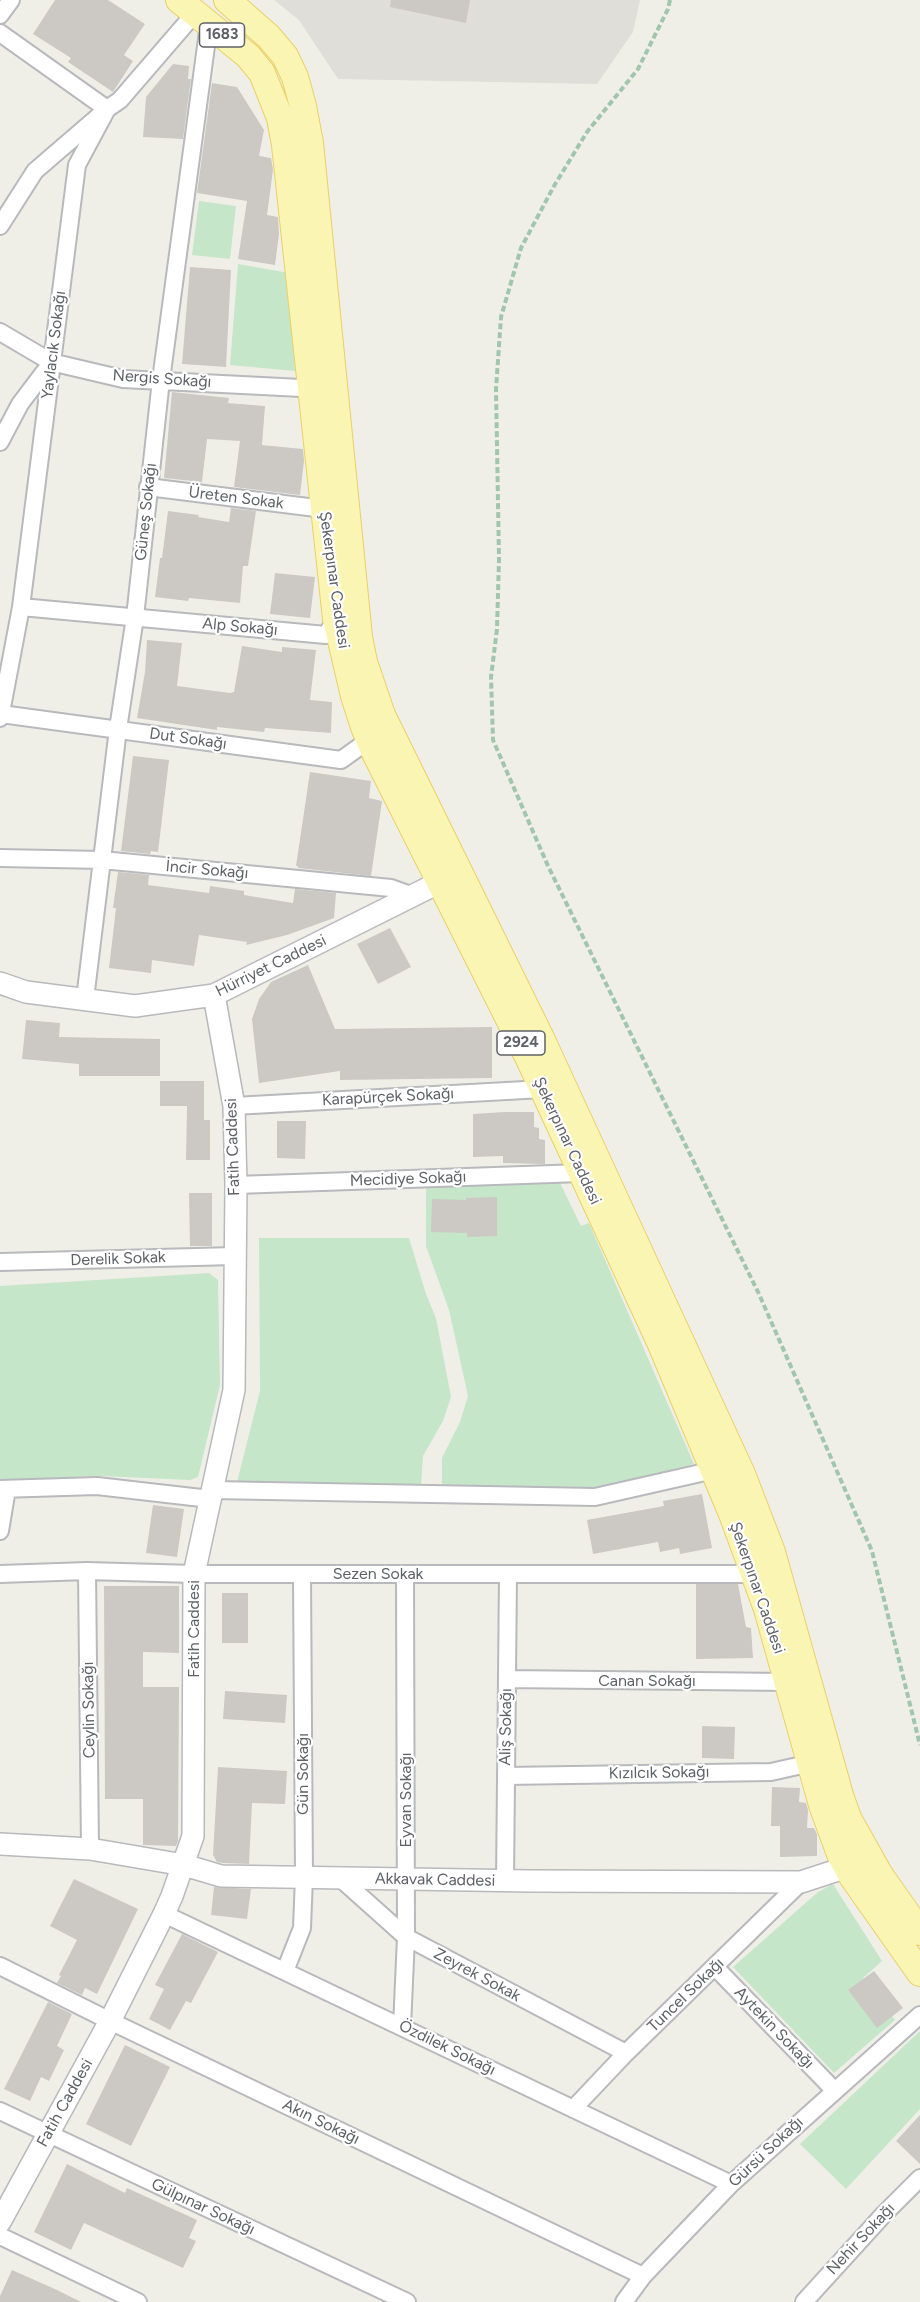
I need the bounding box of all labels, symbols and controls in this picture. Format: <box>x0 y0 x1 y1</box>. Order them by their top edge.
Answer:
road number: 1683 <box>200 23 244 47</box>
street label: Yaylacık Sokağı <box>38 290 70 400</box>
street label: Nergis Sokağı <box>112 366 212 392</box>
street label: Güneş Sokağı <box>131 462 161 562</box>
street label: Üreten Sokak <box>187 483 285 513</box>
street label: Şekerpınar Caddesi <box>315 510 353 650</box>
street label: Alp Sokağı <box>201 614 279 640</box>
street label: Dut Sokağı <box>148 724 228 754</box>
street label: İncir Sokağı <box>165 857 249 883</box>
street label: Hürriyet Caddesi <box>213 931 329 1001</box>
road number: 2924 <box>497 1031 545 1055</box>
street label: Şekerpınar Caddesi <box>529 1074 605 1208</box>
street label: Karapürçek Sokağı <box>321 1084 455 1110</box>
street label: Fatih Caddesi <box>222 1098 244 1196</box>
street label: Mecidiye Sokağı <box>349 1167 467 1191</box>
street label: Derelik Sokak <box>70 1248 166 1270</box>
street label: Şekerpınar Caddesi <box>725 1520 789 1656</box>
street label: Sezen Sokak <box>333 1564 423 1584</box>
street label: Fatih Caddesi <box>184 1580 204 1678</box>
street label: Ceylin Sokağı <box>79 1662 99 1758</box>
street label: Canan Sokağı <box>598 1671 696 1691</box>
street label: Aliş Sokağı <box>496 1688 516 1766</box>
street label: Gün Sokağı <box>293 1733 313 1815</box>
street label: Eyvan Sokağı <box>396 1752 416 1848</box>
street label: Kızılcık Sokağı <box>609 1763 709 1783</box>
street label: Akkavak Caddesi <box>375 1869 495 1891</box>
street label: Zeyrek Sokak <box>430 1944 524 2006</box>
street label: Tuncel Sokağı <box>644 1954 728 2036</box>
street label: Aytekin Sokağı <box>730 1983 818 2073</box>
street label: Özdilek Sokağı <box>395 2016 499 2080</box>
street label: Fatih Caddesi <box>33 2056 97 2150</box>
street label: Akın Sokağı <box>279 2095 363 2149</box>
street label: Gürsü Sokağı <box>725 2113 807 2191</box>
street label: Gülpınar Sokağı <box>148 2175 258 2239</box>
street label: Nehir Sokağı <box>823 2199 899 2279</box>

